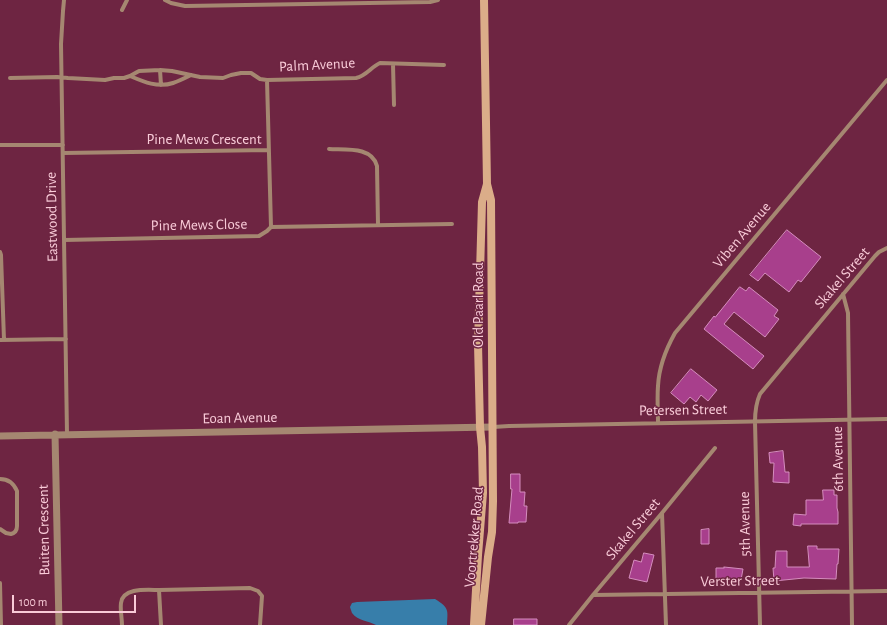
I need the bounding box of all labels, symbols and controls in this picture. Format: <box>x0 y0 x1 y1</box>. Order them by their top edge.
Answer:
street label: Palm Avenue <box>278 54 356 76</box>
street label: Pine Mews Crescent <box>146 130 262 148</box>
street label: Eastwood Drive <box>42 172 62 262</box>
street label: Viben Avenue <box>709 198 775 272</box>
street label: Pine Mews Close <box>151 215 247 235</box>
street label: Skakel Street <box>810 244 874 312</box>
street label: Old Paarl Road <box>469 262 487 348</box>
street label: Petersen Street <box>639 400 727 420</box>
street label: Eoan Avenue <box>202 408 278 428</box>
street label: 6th Avenue <box>828 426 848 492</box>
street label: Buiten Crescent <box>34 484 54 576</box>
street label: Voortrekker Road <box>461 486 487 588</box>
street label: 5th Avenue <box>735 491 755 557</box>
street label: Skakel Street <box>602 494 664 564</box>
street label: Verster Street <box>700 571 780 591</box>
scale bar <box>14 587 138 613</box>
text: 100 m <box>19 596 47 608</box>

